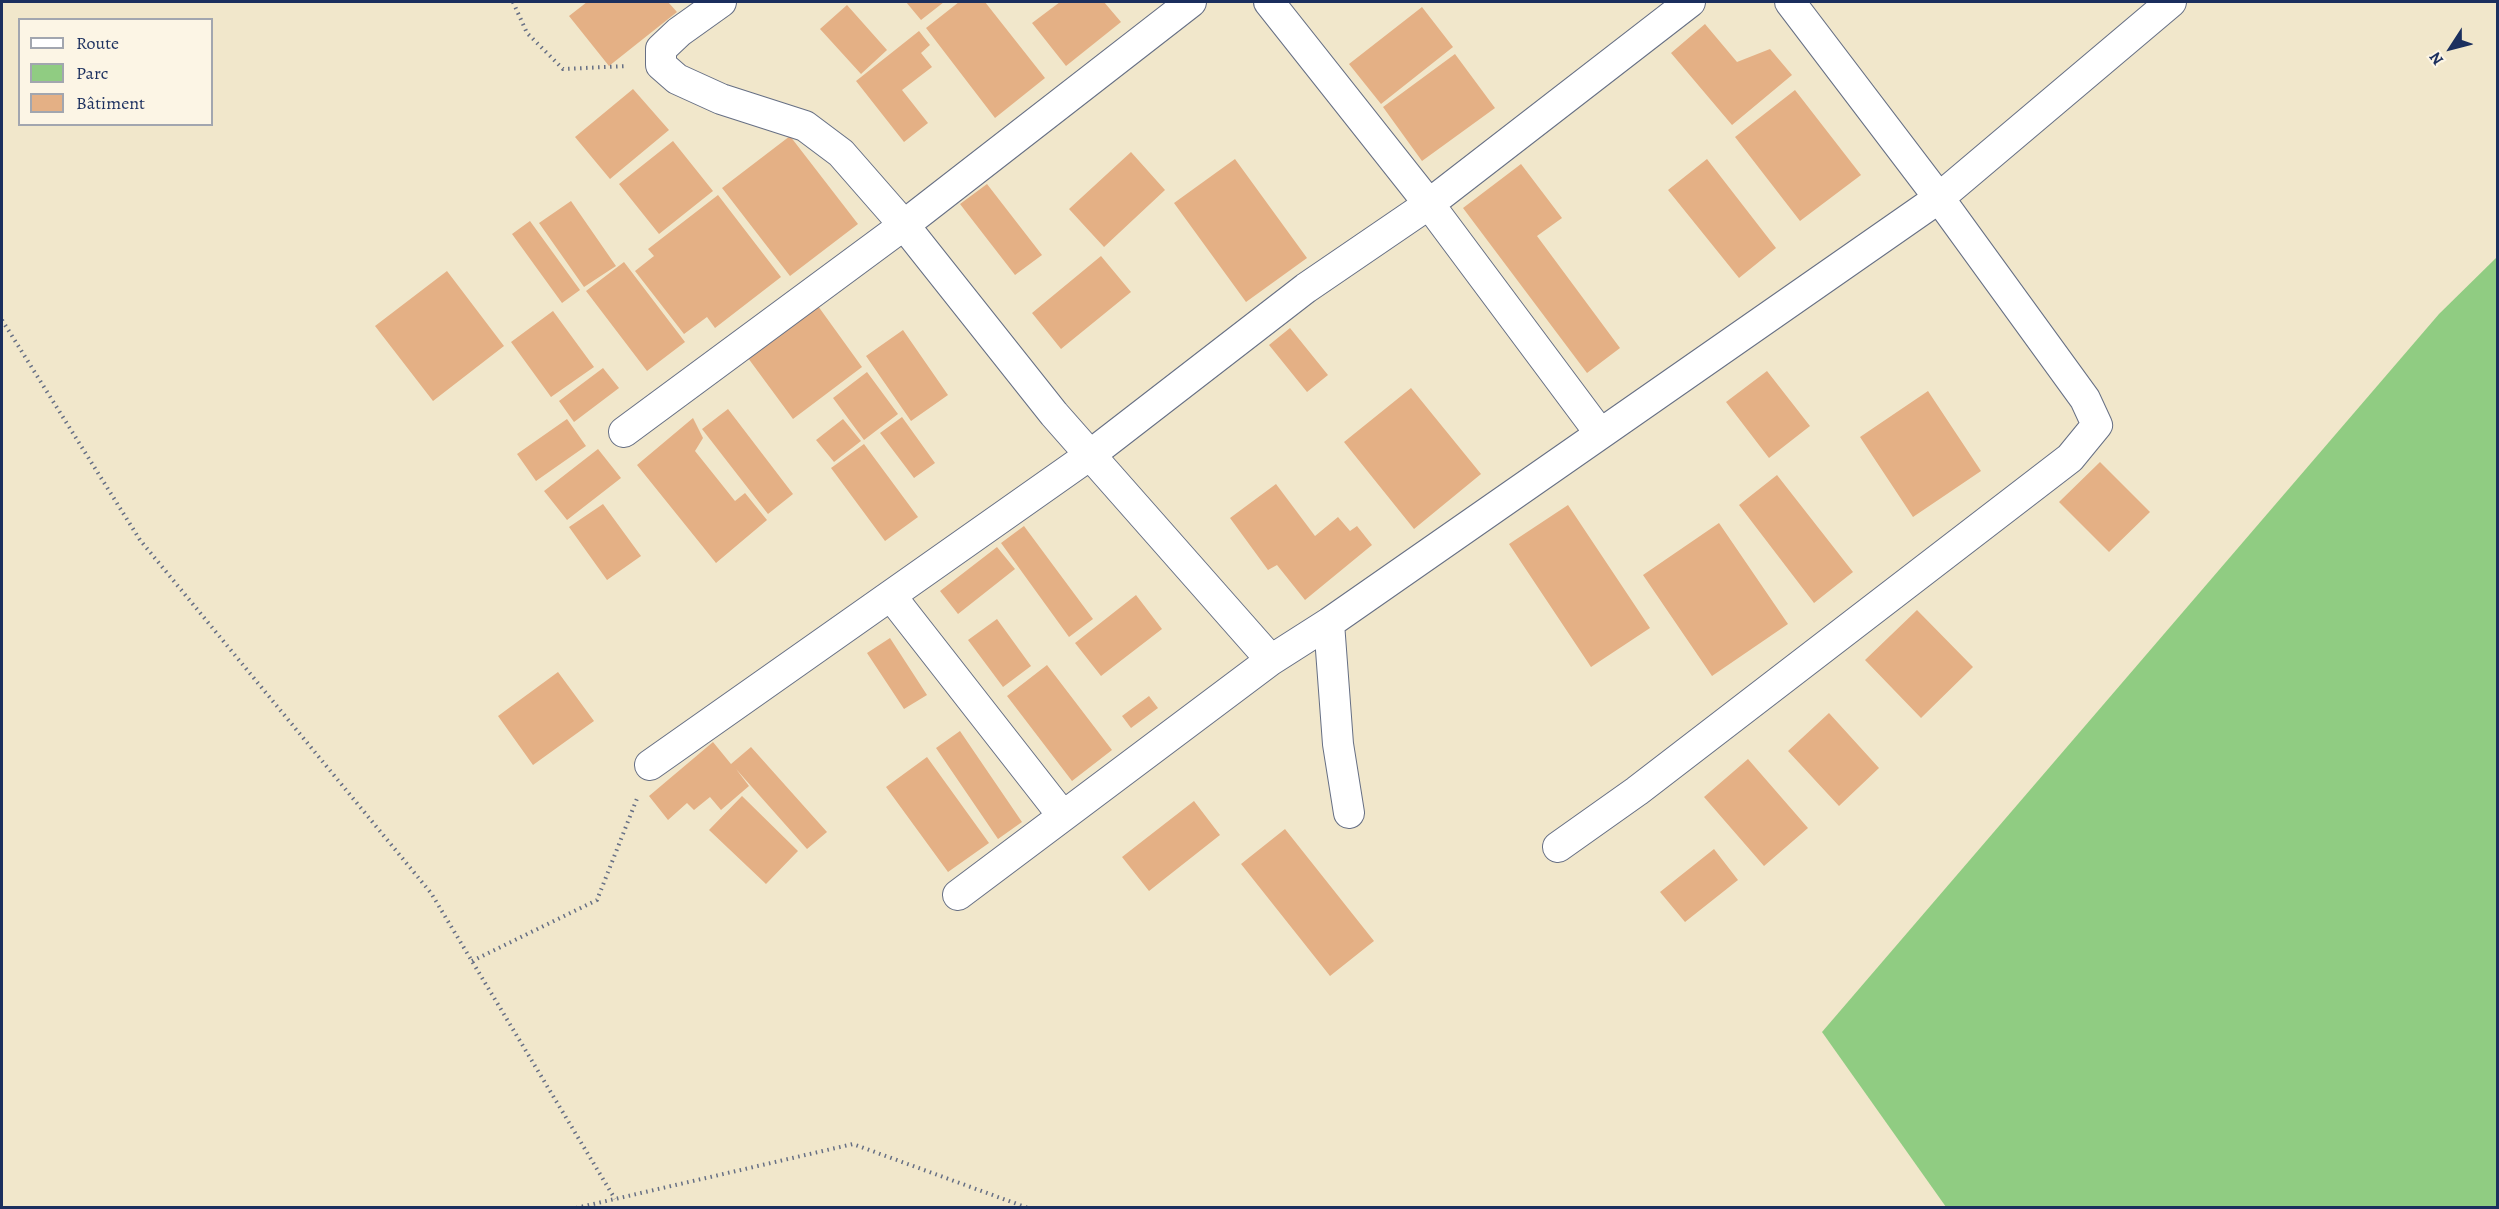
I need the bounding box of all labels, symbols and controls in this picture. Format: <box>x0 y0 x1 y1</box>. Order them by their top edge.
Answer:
legend <box>18 18 213 126</box>
north arrow <box>2421 18 2481 78</box>
text: Route <box>76 31 119 55</box>
text: N <box>2424 47 2449 70</box>
text: Parc <box>76 61 108 85</box>
text: Bâtiment <box>76 91 145 115</box>

